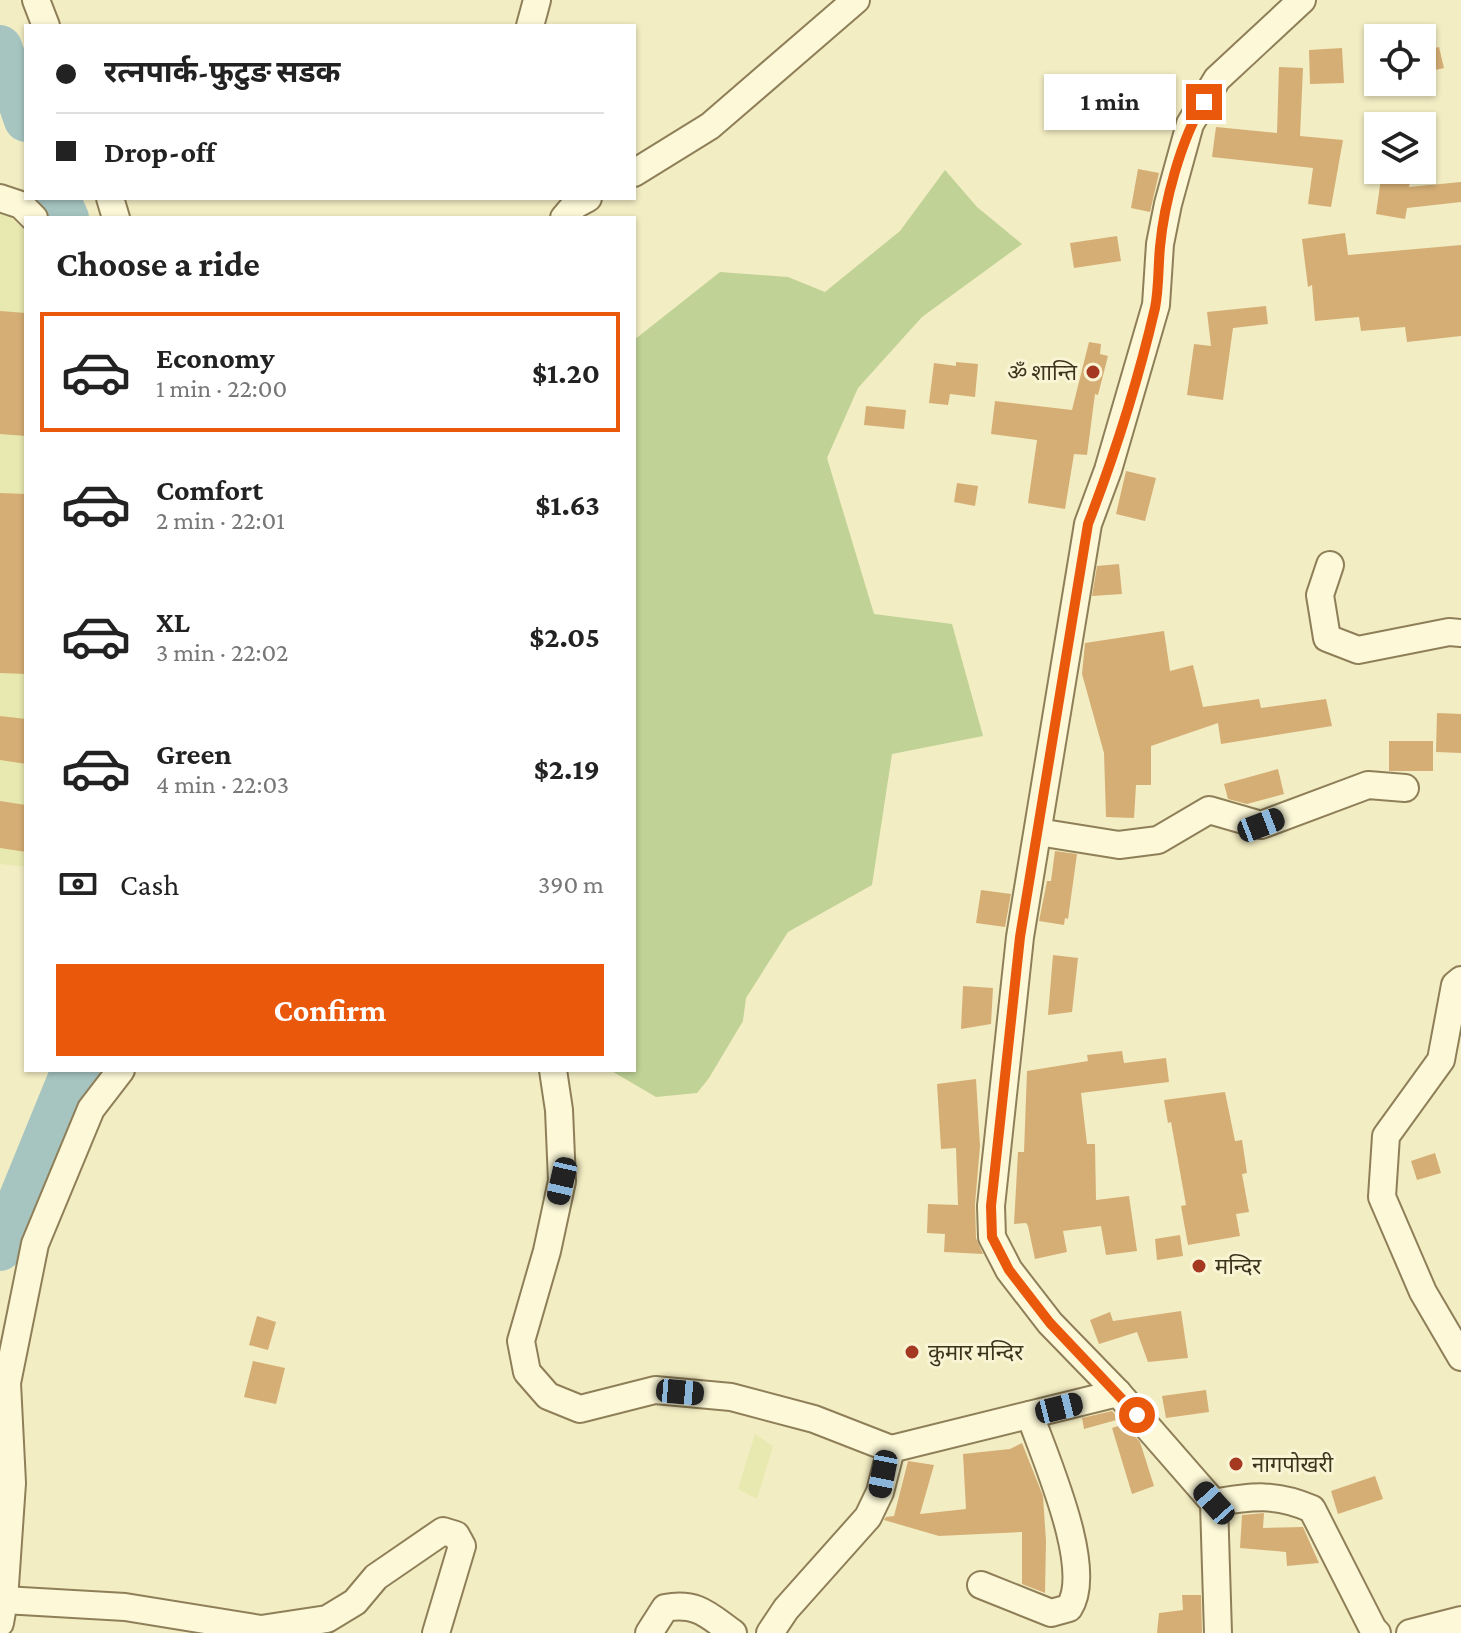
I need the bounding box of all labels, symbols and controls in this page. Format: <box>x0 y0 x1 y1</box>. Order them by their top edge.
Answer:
map controls <box>1364 24 1436 184</box>
button: locate <box>1364 24 1436 96</box>
text: रत्नपार्क-फुटुङ सडक <box>104 55 341 88</box>
callout: 1 min <box>1044 74 1176 130</box>
route end <box>1186 84 1222 120</box>
text: 1 min <box>1080 87 1140 116</box>
button: layers <box>1364 112 1436 184</box>
text: Drop-off <box>104 135 215 168</box>
text: Choose a ride <box>56 244 260 284</box>
icon: car <box>60 336 132 408</box>
text: Economy <box>156 341 275 374</box>
text: $1.20 <box>532 356 600 389</box>
place label: ॐ शान्ति <box>1007 360 1077 385</box>
marker: ॐ शान्ति <box>1084 363 1102 381</box>
text: 1 min · 22:00 <box>156 374 287 403</box>
icon: car <box>60 468 132 540</box>
text: Comfort <box>156 473 263 506</box>
text: $1.63 <box>535 488 600 521</box>
text: 2 min · 22:01 <box>156 506 285 535</box>
icon: car <box>60 600 132 672</box>
text: XL <box>156 605 190 638</box>
text: $2.05 <box>529 620 600 653</box>
text: 3 min · 22:02 <box>156 638 288 667</box>
icon: car <box>60 732 132 804</box>
text: Green <box>156 737 232 770</box>
text: $2.19 <box>534 752 600 785</box>
text: 4 min · 22:03 <box>156 770 289 799</box>
car <box>1234 805 1288 845</box>
icon: cash <box>56 862 100 906</box>
text: Cash <box>120 868 179 901</box>
text: 390 m <box>538 870 604 899</box>
button: Confirm <box>56 964 604 1056</box>
car <box>545 1155 579 1207</box>
place label: मन्दिर <box>1215 1254 1262 1279</box>
marker: मन्दिर <box>1190 1257 1208 1275</box>
place label: कुमार मन्दिर <box>928 1340 1024 1367</box>
marker: कुमार मन्दिर <box>903 1343 921 1361</box>
car <box>655 1378 705 1406</box>
car <box>1033 1391 1085 1425</box>
route start <box>1119 1397 1155 1433</box>
car <box>867 1448 899 1500</box>
place label: नागपोखरी <box>1252 1452 1333 1477</box>
marker: नागपोखरी <box>1227 1455 1245 1473</box>
car <box>1189 1477 1239 1529</box>

